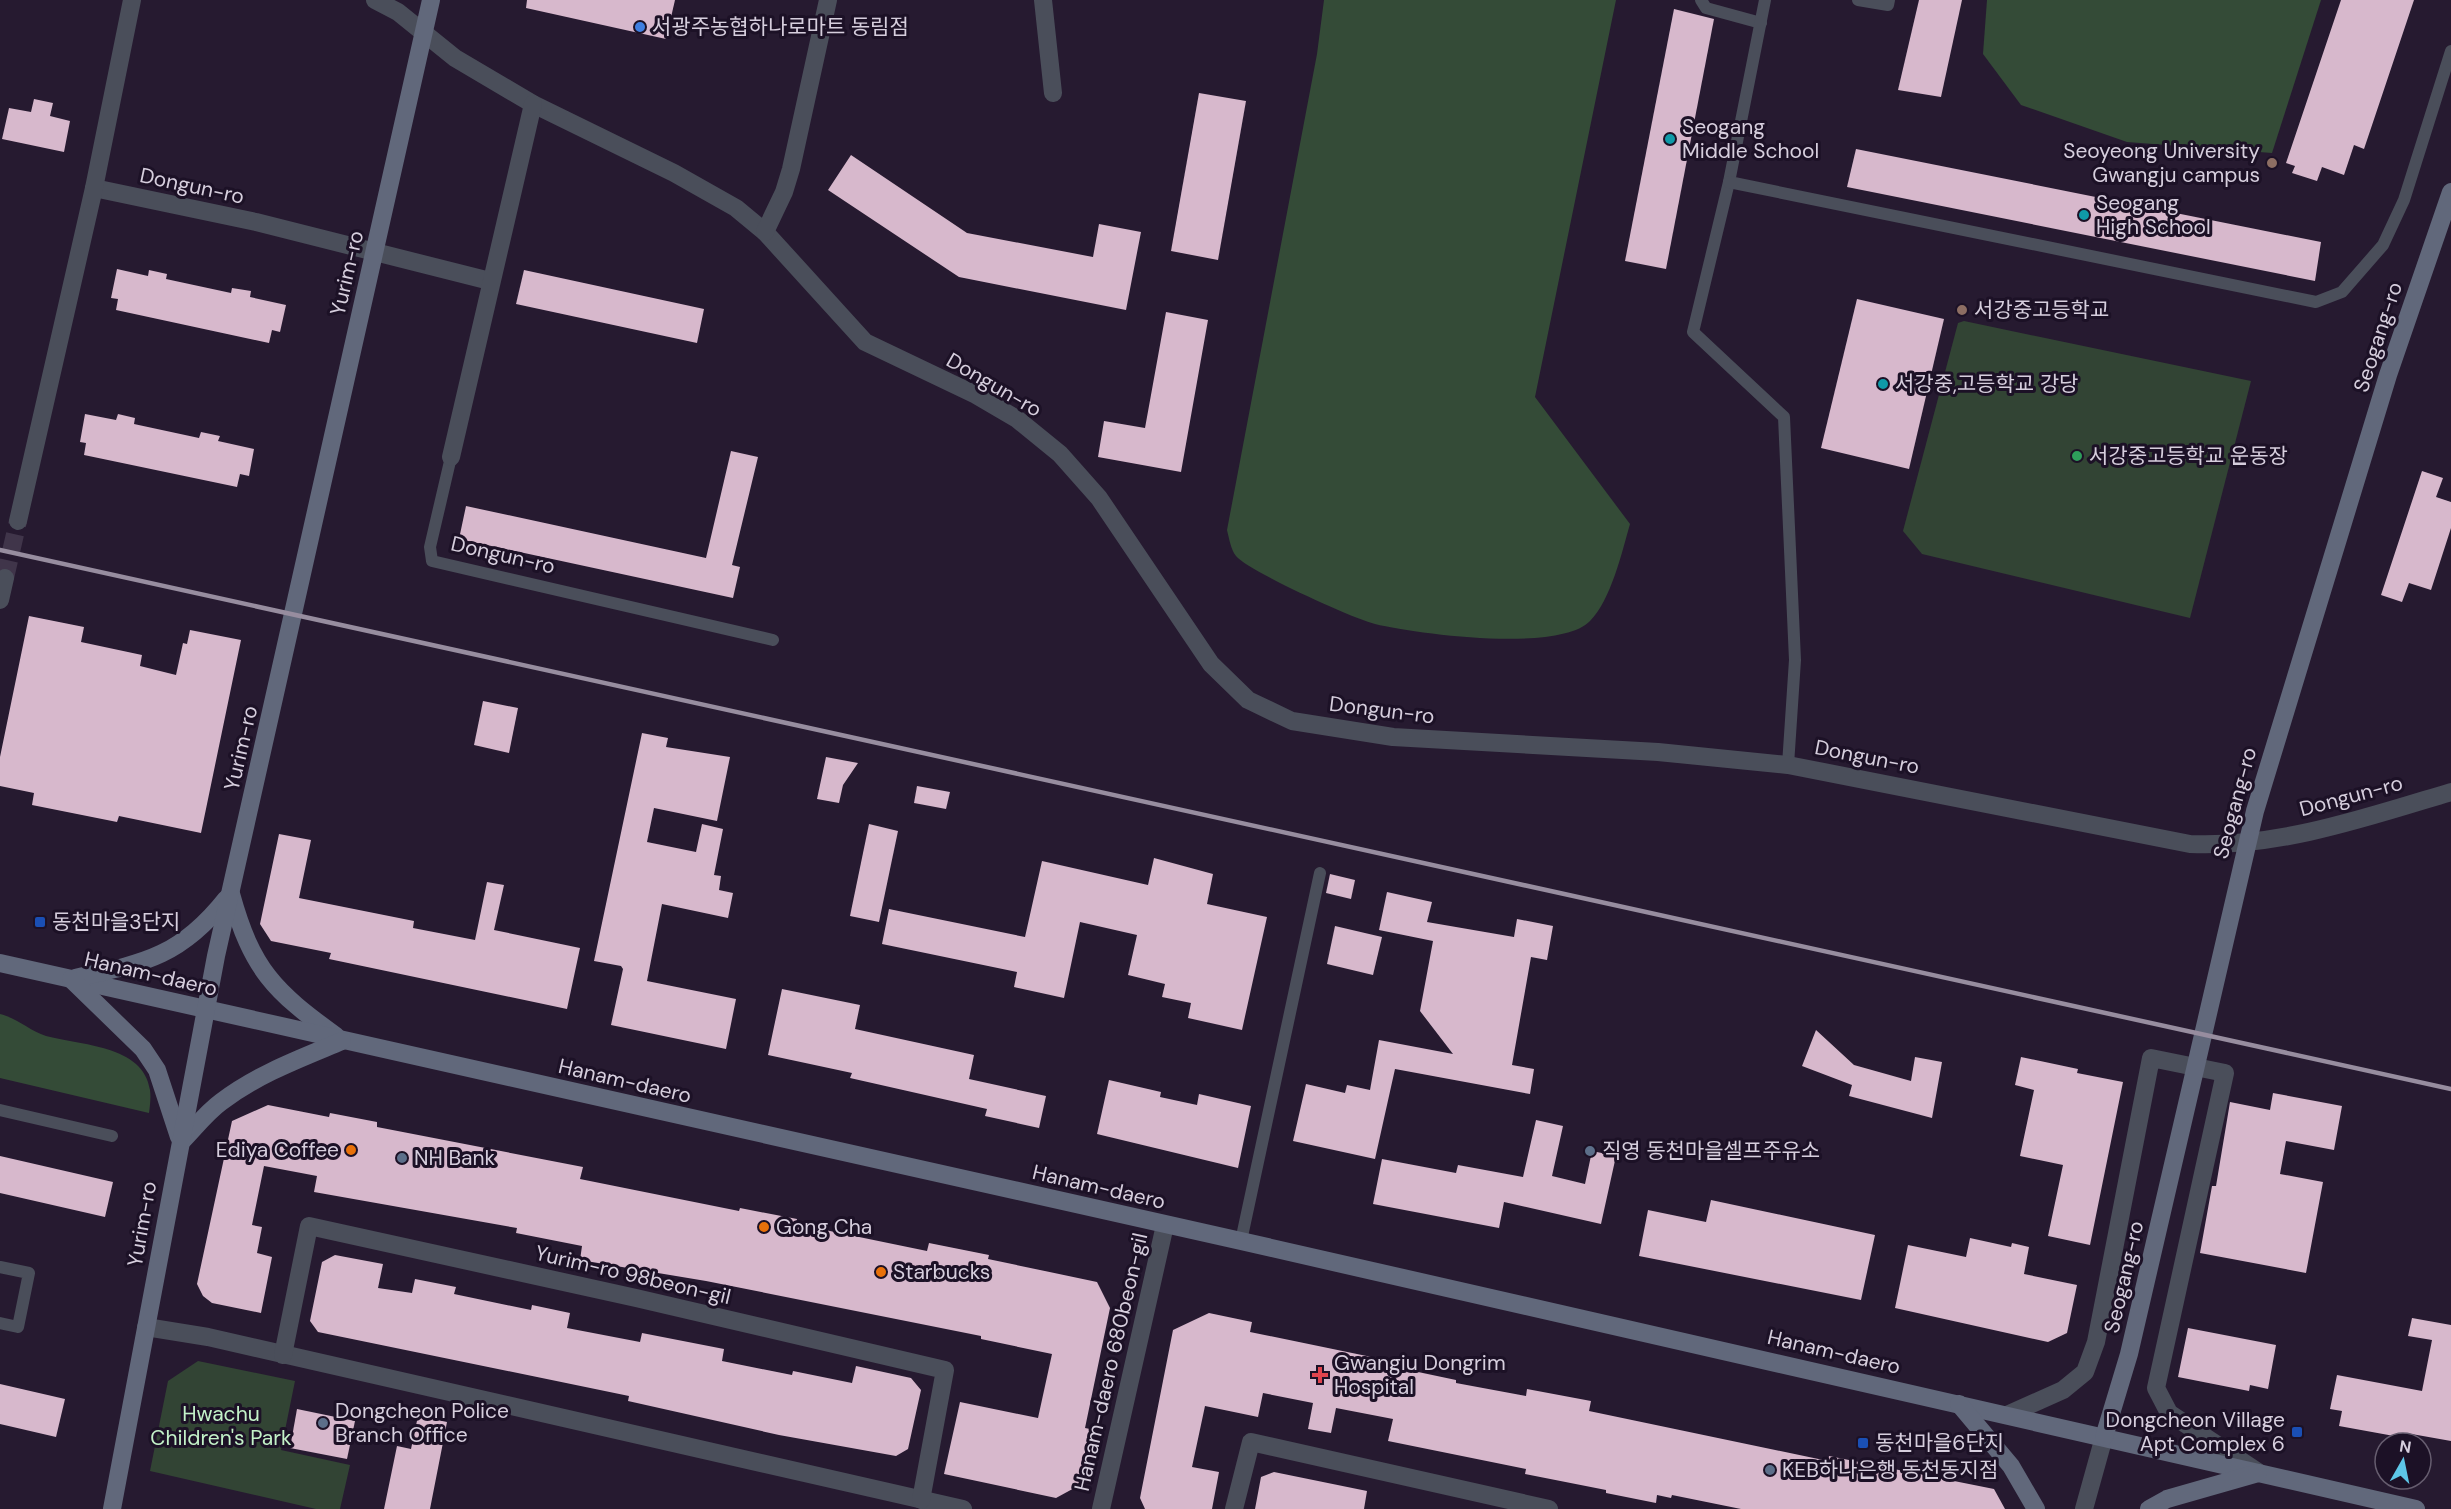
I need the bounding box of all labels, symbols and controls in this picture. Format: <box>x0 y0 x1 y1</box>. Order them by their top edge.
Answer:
place label: 서광주농협하나로마트 동림점 <box>652 13 909 41</box>
marker: 서광주농협하나로마트 동림점 <box>633 20 647 34</box>
place label: Seogang Middle School <box>1682 113 1819 165</box>
marker: Seogang Middle School <box>1663 132 1677 146</box>
place label: Seoyeong University Gwangju campus <box>2063 137 2260 189</box>
marker: Seoyeong University Gwangju campus <box>2265 156 2279 170</box>
street label: Dongun-ro <box>137 161 247 211</box>
place label: Seogang High School <box>2096 189 2211 241</box>
marker: Seogang High School <box>2077 208 2091 222</box>
street label: Yurim-ro <box>324 228 370 318</box>
street label: Seogang-ro <box>2347 278 2409 396</box>
place label: 서강중고등학교 <box>1974 296 2109 324</box>
marker: 서강중고등학교 <box>1955 303 1969 317</box>
street label: Dongun-ro <box>941 346 1047 424</box>
place label: 서강중,고등학교 강당 <box>1895 370 2078 398</box>
marker: 서강중,고등학교 강당 <box>1876 377 1890 391</box>
place label: 서강중고등학교 운동장 <box>2089 442 2288 470</box>
marker: 서강중고등학교 운동장 <box>2070 449 2084 463</box>
street label: Dongun-ro <box>448 529 558 581</box>
street label: Dongun-ro <box>1328 690 1436 730</box>
street label: Yurim-ro <box>218 703 264 793</box>
street label: Dongun-ro <box>1812 733 1922 781</box>
street label: Seogang-ro <box>2207 744 2263 862</box>
street label: Dongun-ro <box>2296 769 2406 823</box>
place label: 동천마을3단지 <box>52 908 180 936</box>
marker: 동천마을3단지 <box>33 915 47 929</box>
street label: Hanam-daero <box>82 945 220 1003</box>
street label: Hanam-daero <box>556 1052 694 1110</box>
place label: Ediya Coffee <box>216 1136 339 1164</box>
place label: 직영 동천마을셀프주유소 <box>1602 1137 1820 1165</box>
marker: Ediya Coffee <box>344 1143 358 1157</box>
place label: NH Bank <box>414 1144 496 1172</box>
marker: 직영 동천마을셀프주유소 <box>1583 1144 1597 1158</box>
marker: NH Bank <box>395 1151 409 1165</box>
street label: Hanam-daero <box>1030 1158 1168 1216</box>
street label: Yurim-ro <box>121 1179 163 1269</box>
place label: Gong Cha <box>776 1213 872 1241</box>
street label: Seogang-ro <box>2098 1218 2150 1336</box>
marker: Gong Cha <box>757 1220 771 1234</box>
street label: Hanam-daero 680beon-gil <box>1068 1230 1154 1494</box>
street label: Yurim-ro 98beon-gil <box>532 1239 734 1311</box>
place label: Starbucks <box>893 1258 990 1286</box>
marker: Starbucks <box>874 1265 888 1279</box>
street label: Hanam-daero <box>1765 1323 1903 1381</box>
place label: Gwangiu Dongrim Hospital <box>1334 1349 1506 1401</box>
marker: Gwangiu Dongrim Hospital <box>1311 1366 1329 1384</box>
place label: Dongcheon Police Branch Office <box>335 1397 509 1449</box>
park label: Hwachu Children's Park <box>150 1400 292 1452</box>
place label: Dongcheon Village Apt Complex 6 <box>2106 1406 2285 1458</box>
marker: Dongcheon Police Branch Office <box>316 1416 330 1430</box>
marker: Dongcheon Village Apt Complex 6 <box>2290 1425 2304 1439</box>
place label: 동천마을6단지 <box>1875 1429 2004 1457</box>
north arrow <box>2373 1431 2433 1491</box>
text: N <box>2398 1435 2413 1458</box>
marker: 동천마을6단지 <box>1856 1436 1870 1450</box>
place label: KEB하나은행 동천동지점 <box>1782 1456 1998 1484</box>
marker: KEB하나은행 동천동지점 <box>1763 1463 1777 1477</box>

